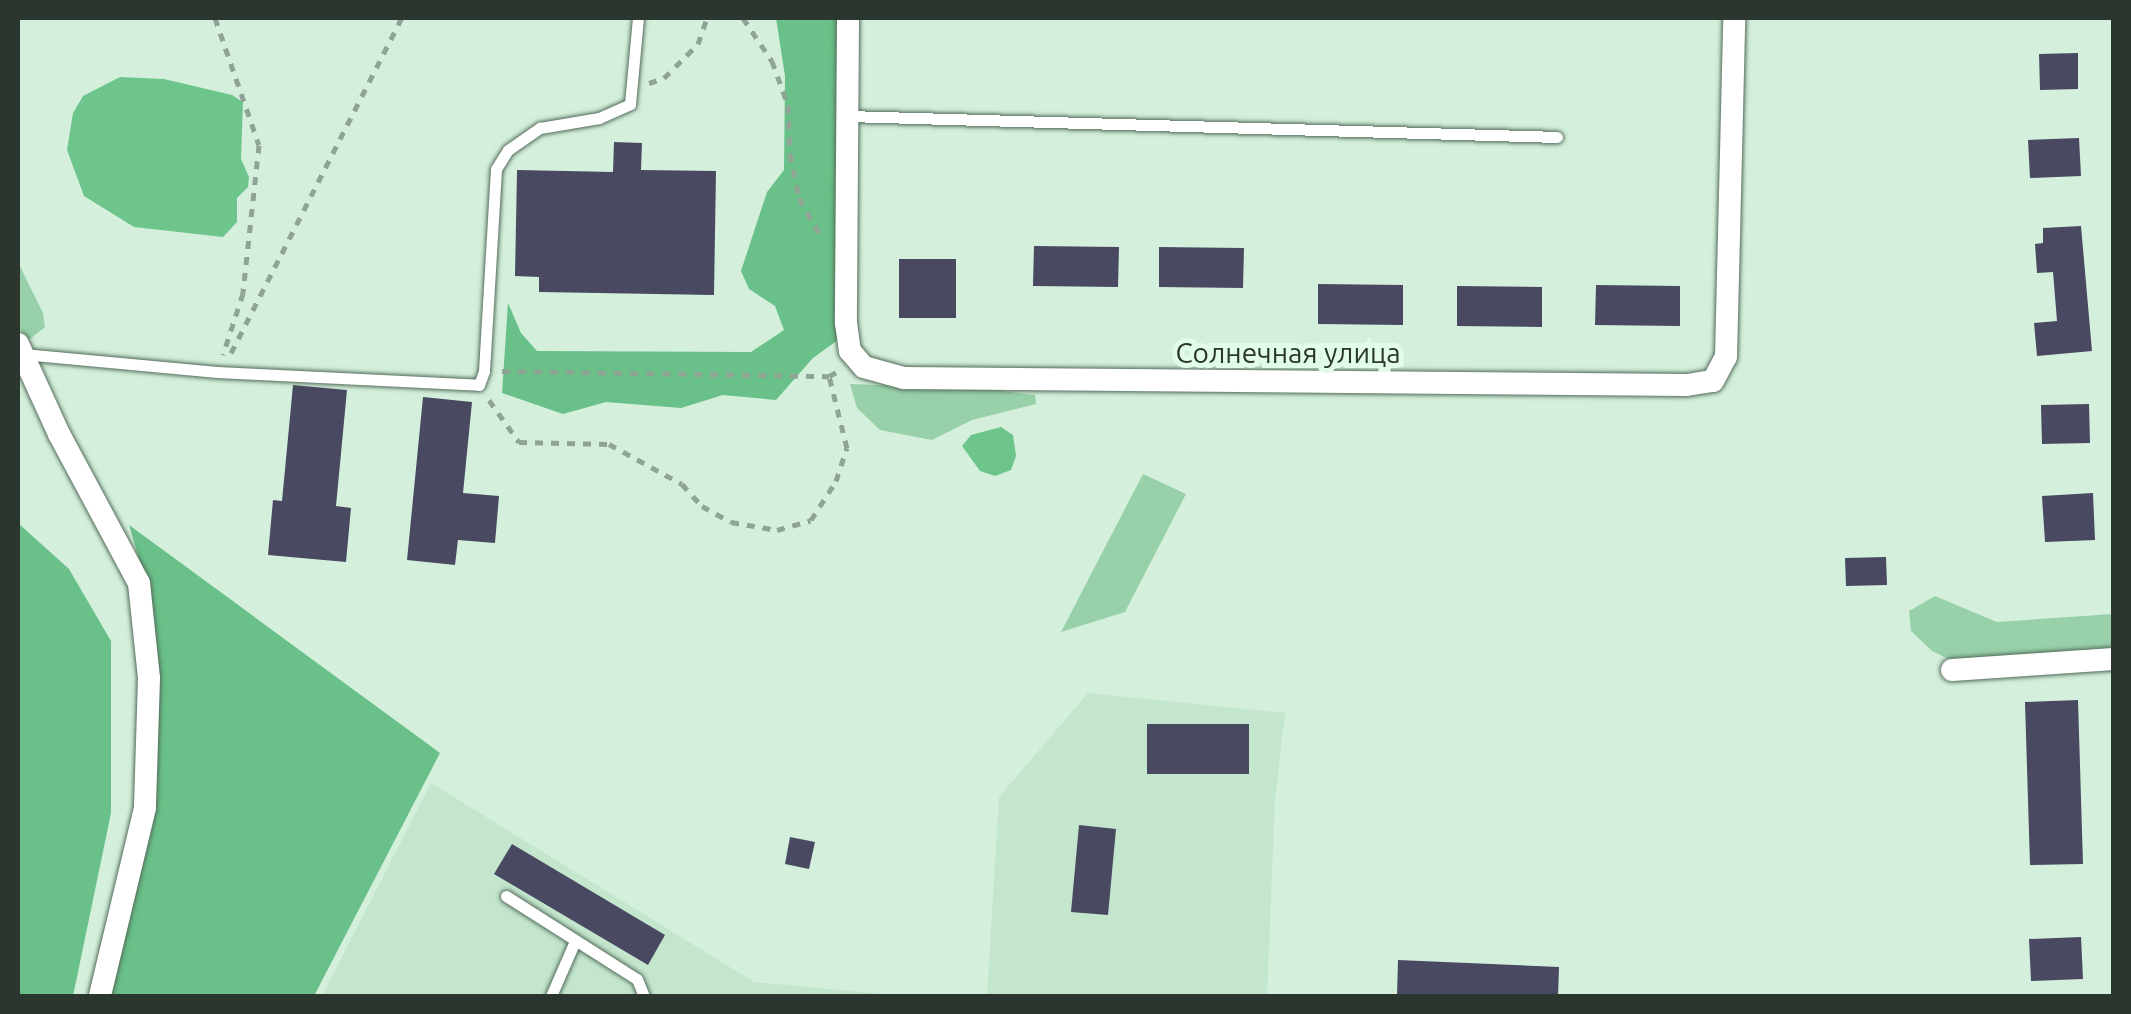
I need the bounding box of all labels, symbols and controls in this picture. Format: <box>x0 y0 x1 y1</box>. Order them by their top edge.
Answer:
street label: Солнечная улица <box>1175 336 1401 370</box>

